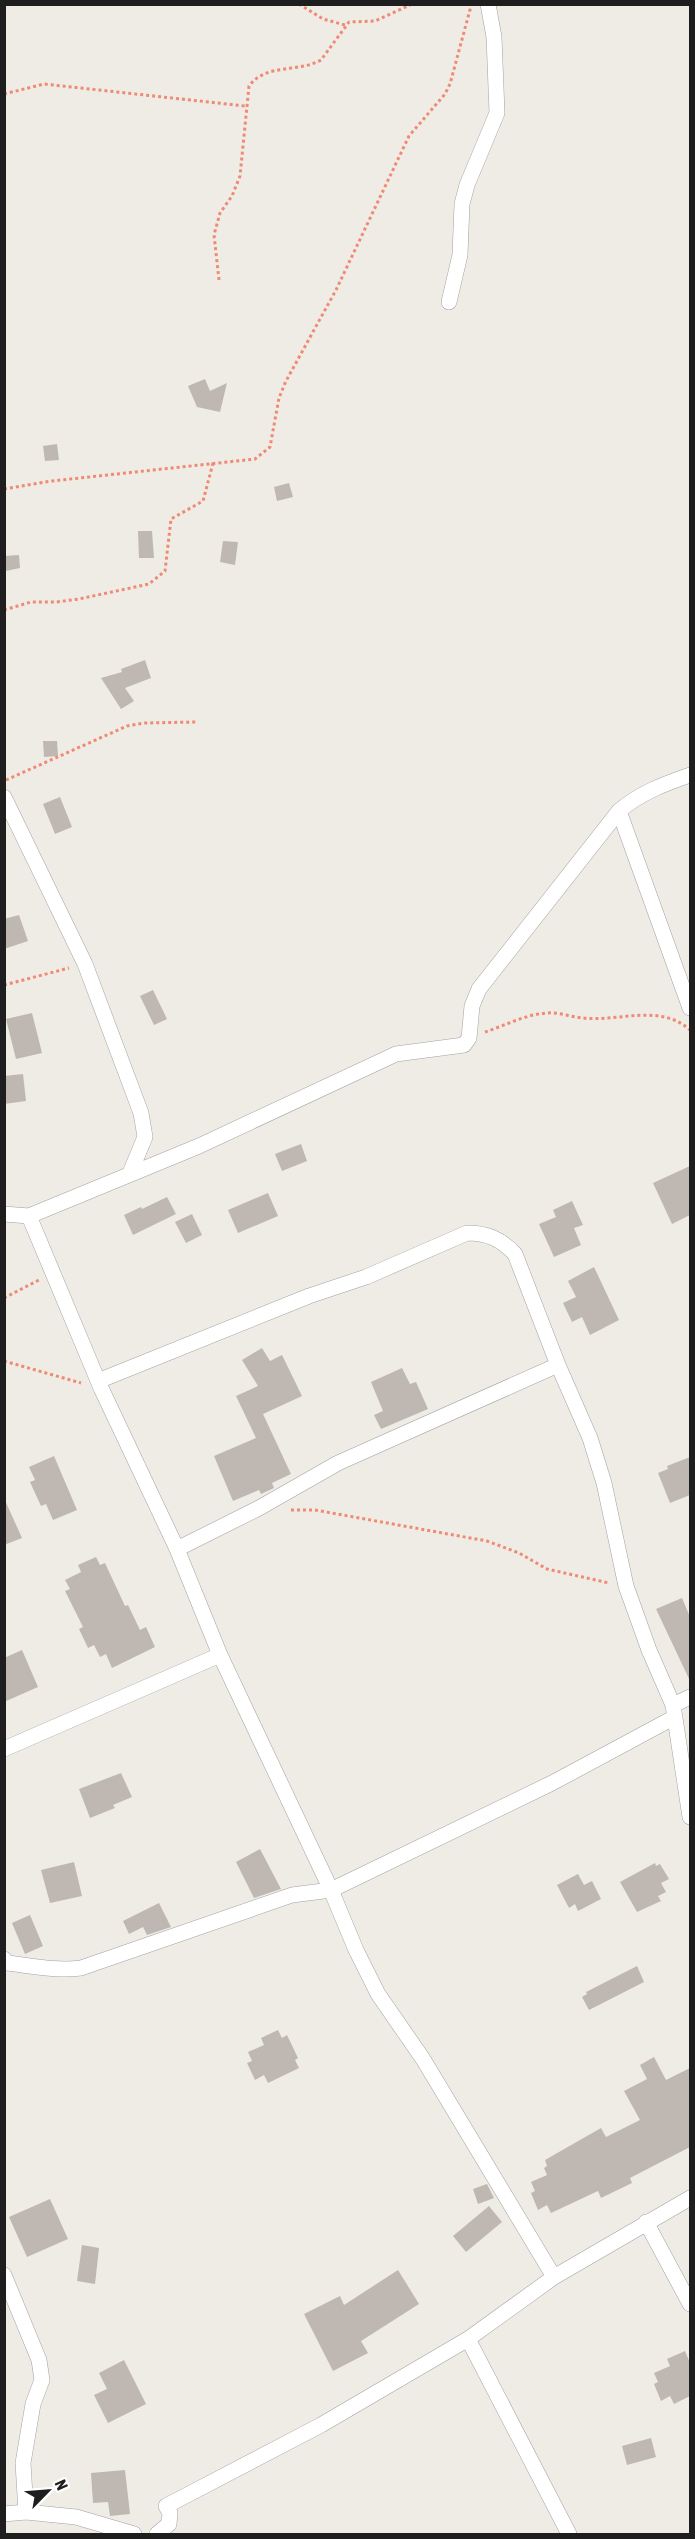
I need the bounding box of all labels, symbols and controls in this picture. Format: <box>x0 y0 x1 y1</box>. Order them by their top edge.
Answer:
north arrow <box>18 2461 78 2521</box>
text: N <box>51 2477 72 2493</box>

